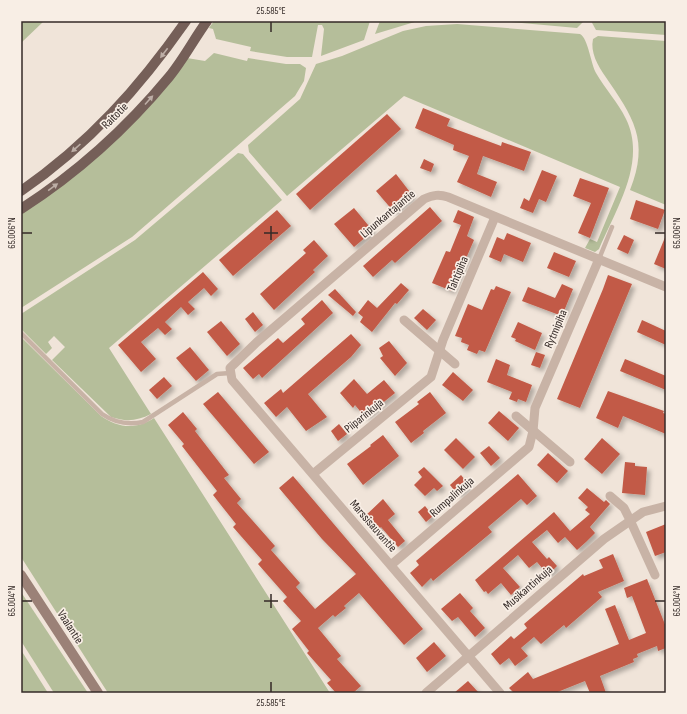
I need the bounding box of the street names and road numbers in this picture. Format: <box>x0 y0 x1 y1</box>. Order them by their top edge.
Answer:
street label: Raitotie <box>99 99 132 132</box>
street label: Lipunkantajantie <box>357 187 419 241</box>
street label: Tahtipiha <box>444 254 472 294</box>
street label: Rytmipiha <box>541 307 571 351</box>
street label: Piiparinkuja <box>341 395 387 436</box>
street label: Rumpalinkuja <box>427 473 478 520</box>
street label: Marssisauvantie <box>346 497 400 555</box>
street label: Musikantinkuja <box>500 562 556 614</box>
street label: Vaalantie <box>54 607 86 647</box>

